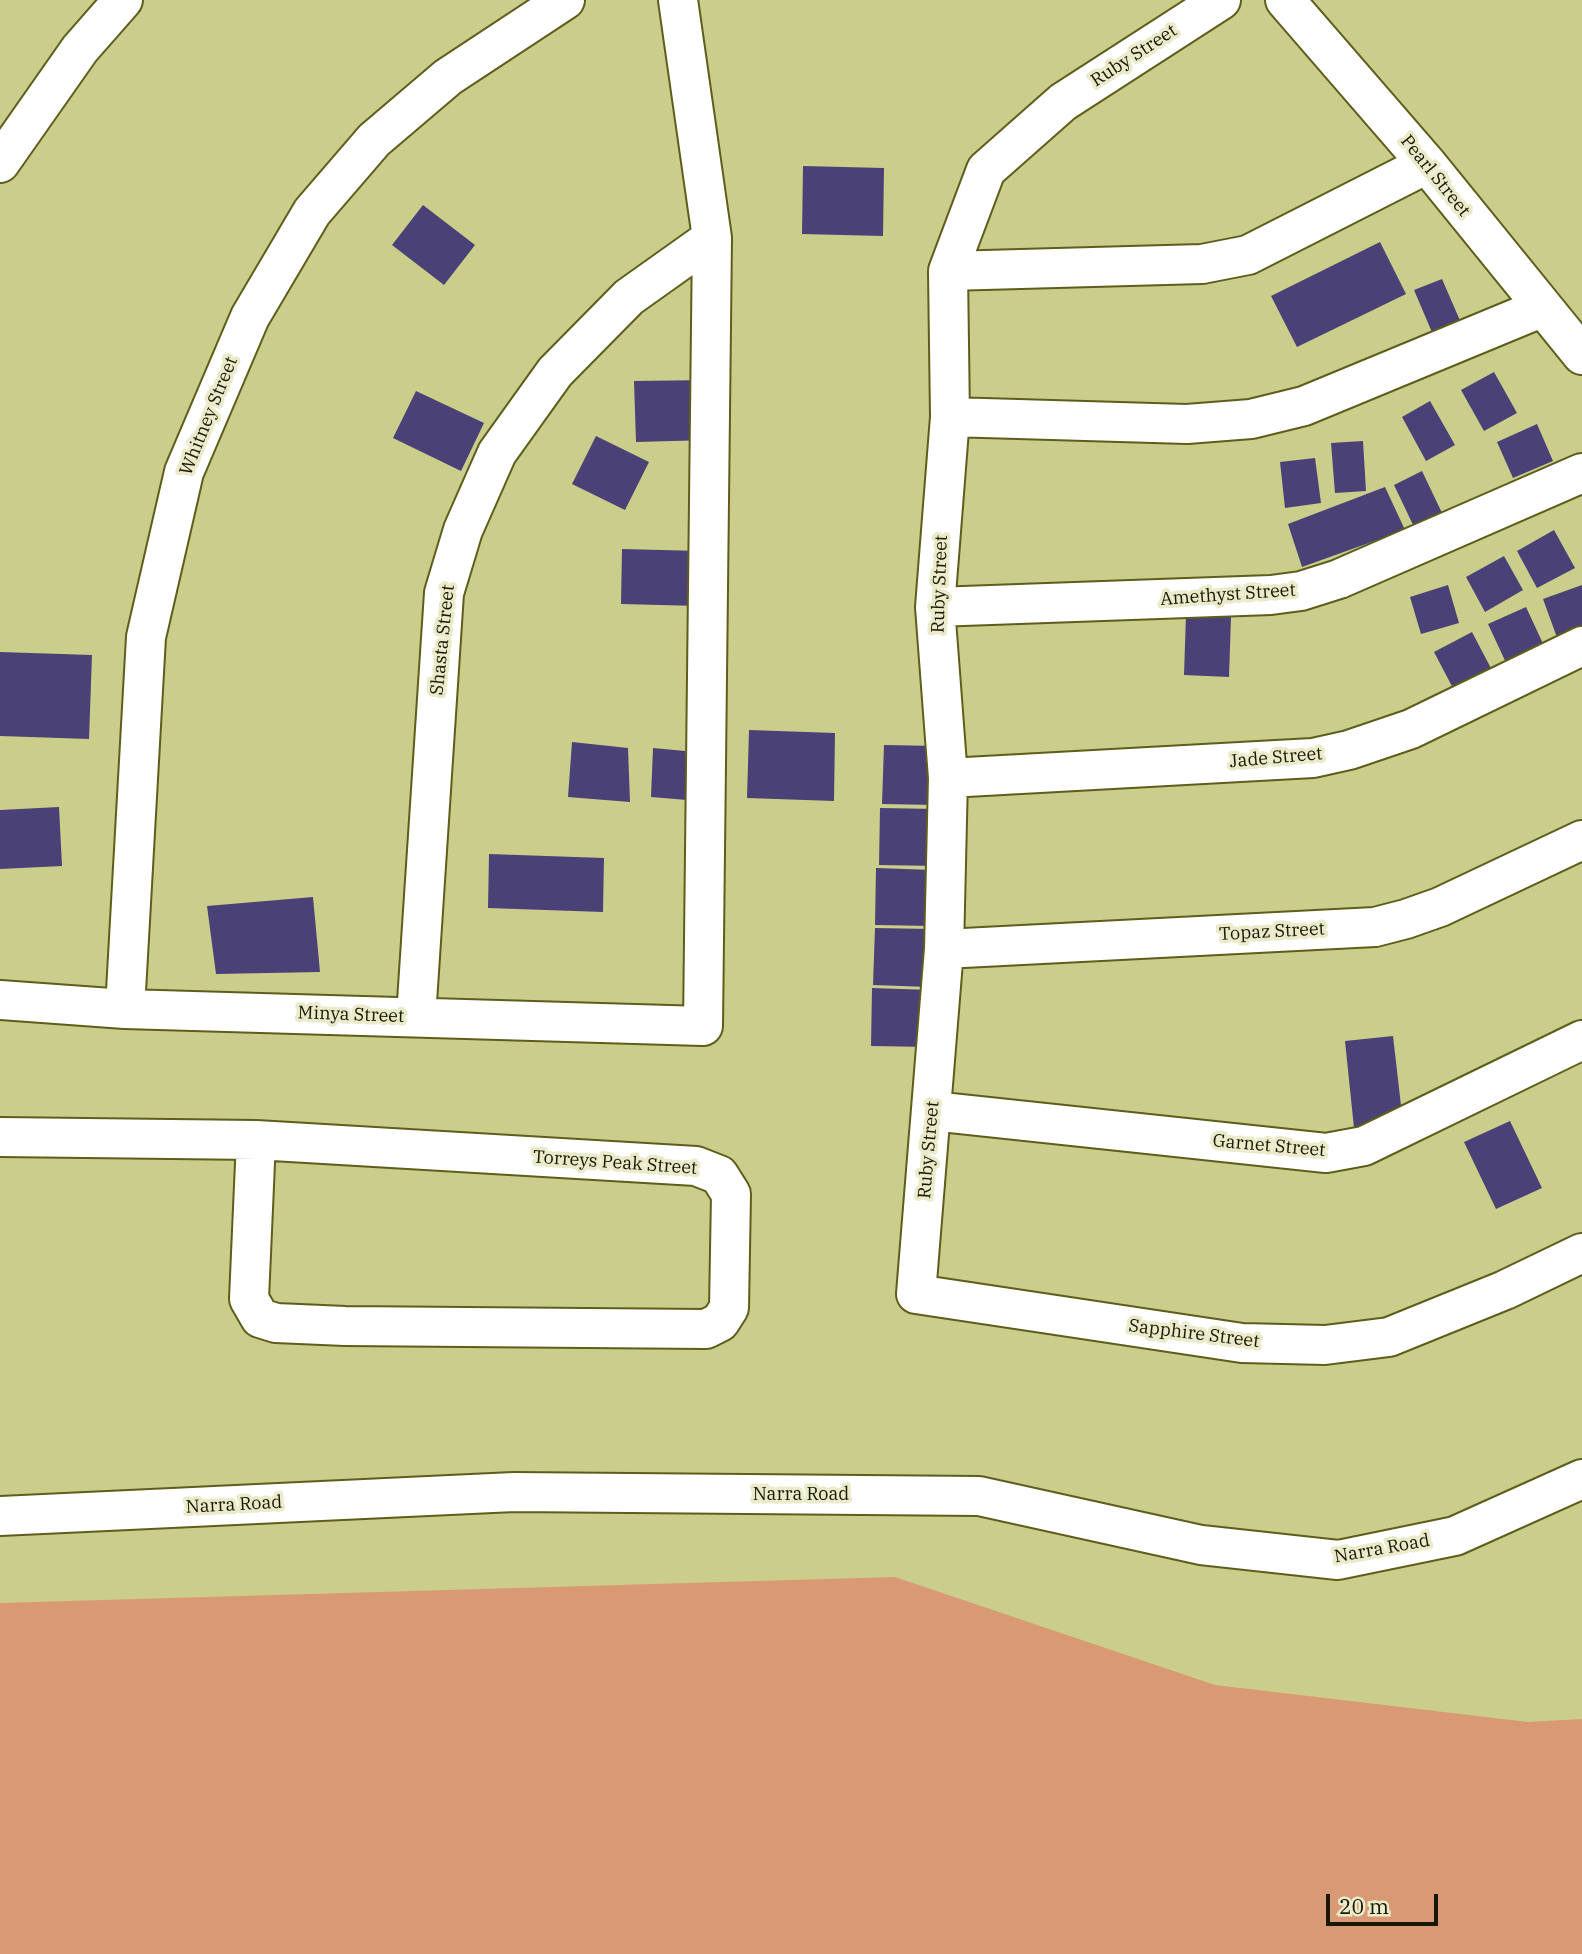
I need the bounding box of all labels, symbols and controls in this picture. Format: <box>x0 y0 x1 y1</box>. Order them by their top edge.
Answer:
street label: Ruby Street <box>1087 20 1181 92</box>
street label: Pearl Street <box>1396 131 1474 221</box>
street label: Whitney Street <box>175 353 243 479</box>
street label: Ruby Street <box>927 535 953 633</box>
street label: Amethyst Street <box>1160 579 1296 611</box>
street label: Shasta Street <box>426 584 460 696</box>
street label: Jade Street <box>1229 743 1323 773</box>
street label: Topaz Street <box>1219 918 1325 946</box>
street label: Minya Street <box>297 1002 405 1028</box>
street label: Ruby Street <box>914 1100 944 1200</box>
street label: Garnet Street <box>1212 1130 1326 1162</box>
street label: Torreys Peak Street <box>532 1146 698 1180</box>
street label: Sapphire Street <box>1127 1315 1261 1353</box>
street label: Narra Road <box>753 1484 849 1506</box>
street label: Narra Road <box>185 1492 283 1518</box>
street label: Narra Road <box>1333 1530 1431 1568</box>
scale bar <box>1330 1881 1442 1925</box>
text: 20 m <box>1339 1892 1389 1920</box>

